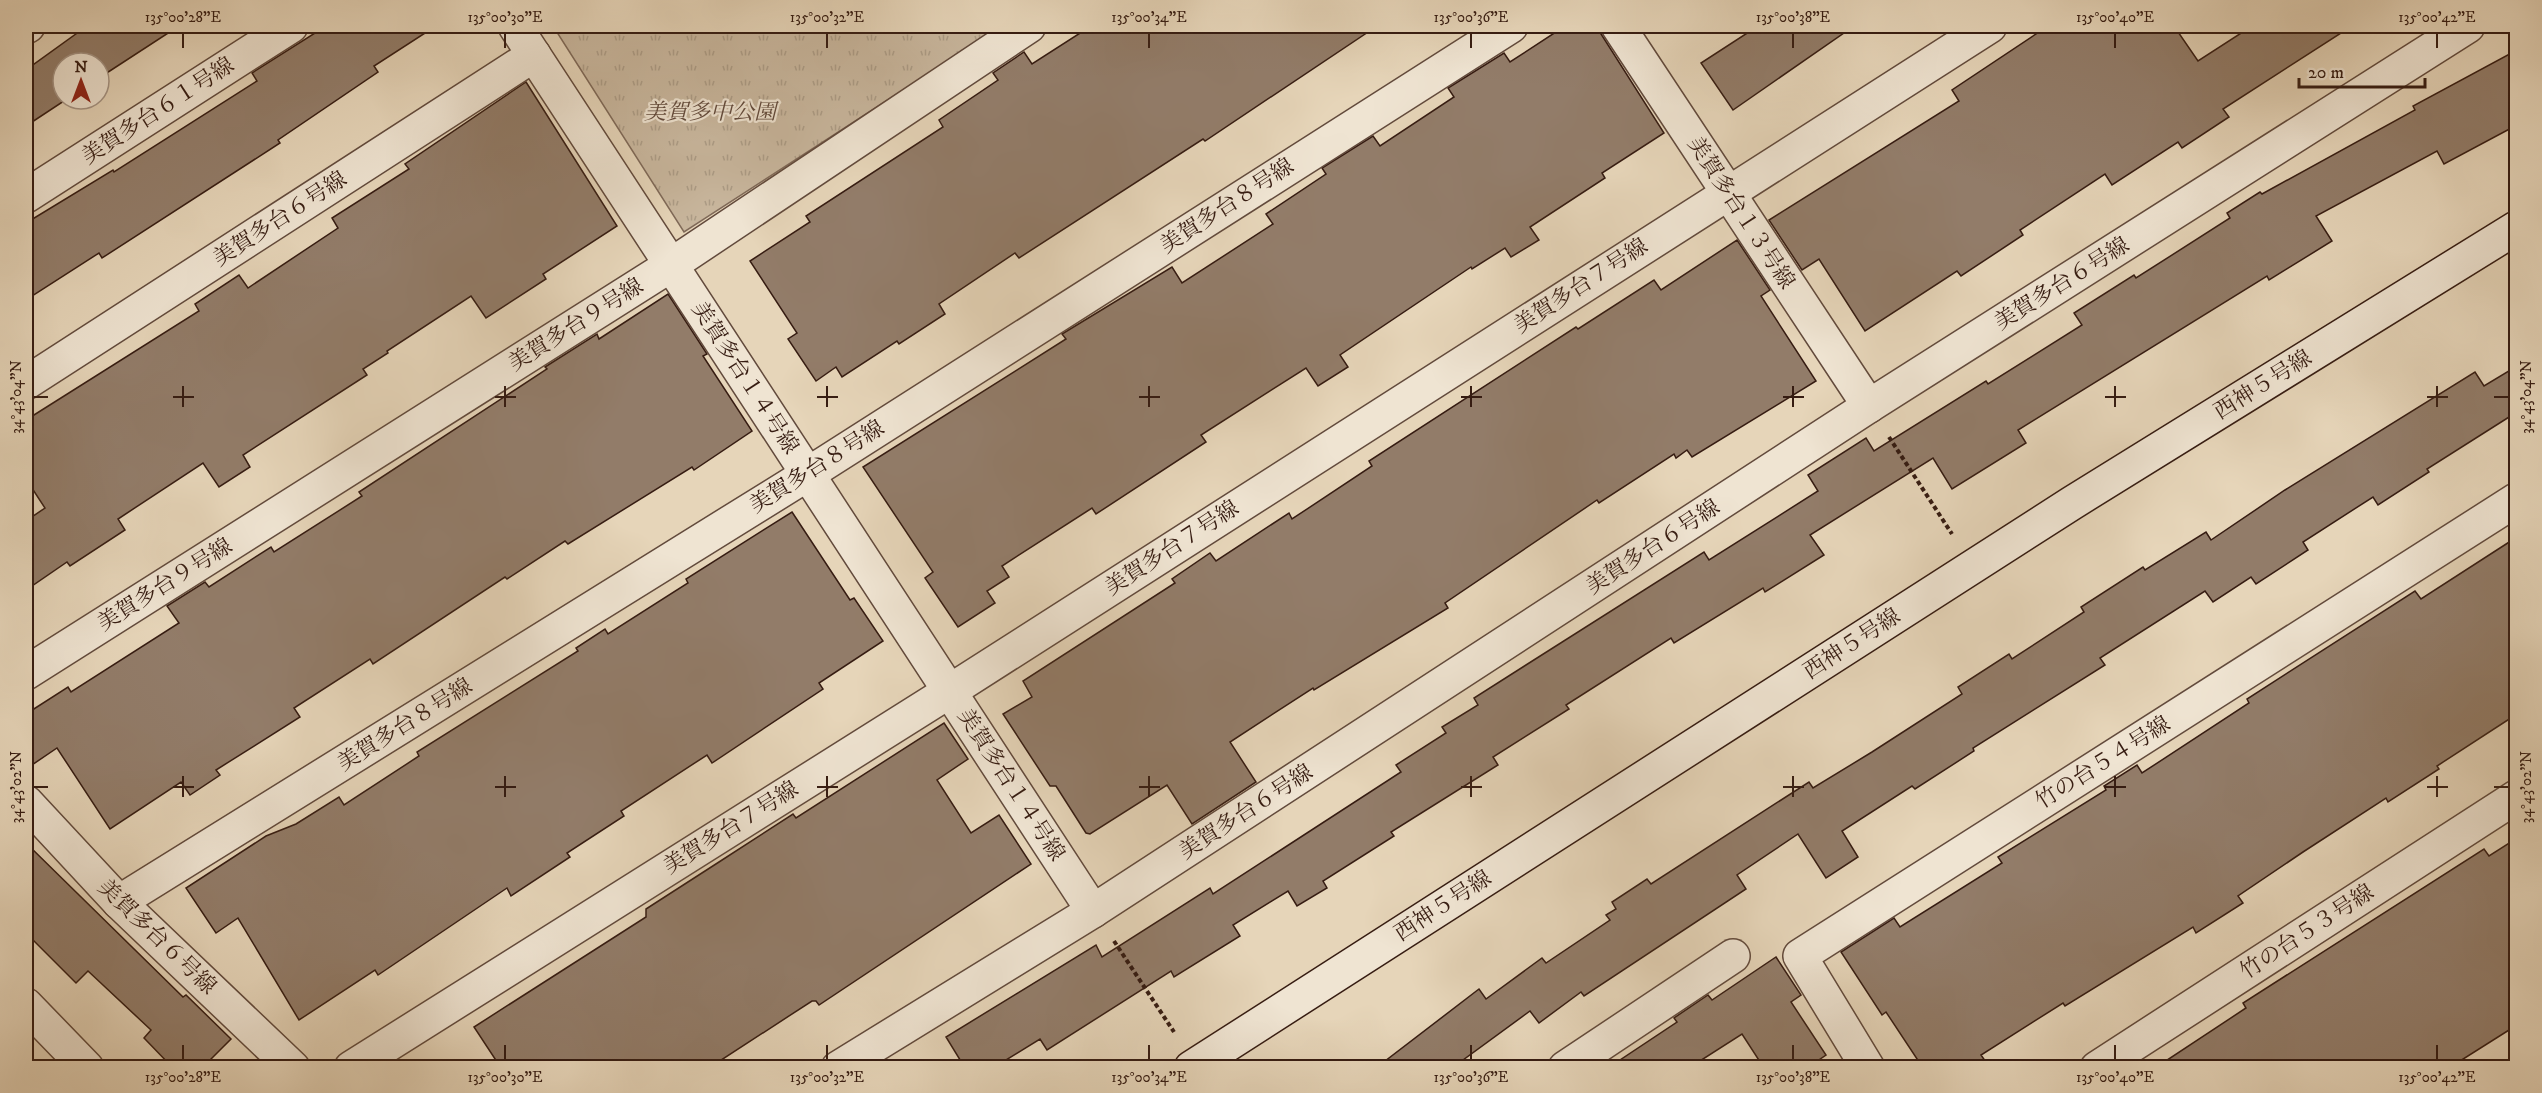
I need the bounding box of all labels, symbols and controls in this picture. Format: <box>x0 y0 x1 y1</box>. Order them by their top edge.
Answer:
text: 135°00'28"E <box>145 8 222 27</box>
text: 135°00'30"E <box>467 8 543 27</box>
text: 135°00'32"E <box>790 8 865 27</box>
text: 135°00'34"E <box>1111 8 1187 27</box>
text: 135°00'36"E <box>1434 8 1509 27</box>
text: 135°00'38"E <box>1756 8 1831 27</box>
text: 135°00'40"E <box>2076 8 2154 27</box>
text: 135°00'42"E <box>2398 8 2476 27</box>
north arrow <box>51 51 111 111</box>
scale bar <box>2299 51 2425 89</box>
street label: 美賀多台６１号線 <box>77 52 239 170</box>
text: N <box>74 57 88 77</box>
text: 20 m <box>2308 62 2344 84</box>
park label: 美賀多中公園 <box>644 99 779 126</box>
street label: 美賀多台１３号線 <box>1682 132 1800 294</box>
street label: 美賀多台８号線 <box>1155 153 1299 259</box>
street label: 美賀多台６号線 <box>208 166 352 272</box>
street label: 美賀多台６号線 <box>1990 232 2134 336</box>
street label: 美賀多台７号線 <box>1509 233 1653 339</box>
street label: 美賀多台９号線 <box>504 273 648 377</box>
street label: 美賀多台１４号線 <box>686 297 804 459</box>
street label: 西神５号線 <box>2209 344 2317 426</box>
text: 34°43'04"N <box>7 360 26 434</box>
text: 34°43'04"N <box>2517 360 2536 434</box>
street label: 美賀多台８号線 <box>745 415 889 519</box>
street label: 美賀多台６号線 <box>1581 494 1725 600</box>
street label: 美賀多台７号線 <box>1100 495 1244 601</box>
street label: 美賀多台９号線 <box>93 533 237 637</box>
street label: 西神５号線 <box>1799 603 1905 685</box>
street label: 美賀多台８号線 <box>333 673 477 777</box>
street label: 美賀多台１４号線 <box>952 704 1070 866</box>
street label: 竹の台５４号線 <box>2031 711 2175 815</box>
text: 34°43'02"N <box>7 751 26 823</box>
text: 34°43'02"N <box>2517 751 2536 823</box>
street label: 美賀多台６号線 <box>1174 759 1318 865</box>
street label: 美賀多台７号線 <box>659 776 803 880</box>
street label: 西神５号線 <box>1390 865 1496 947</box>
street label: 美賀多台６号線 <box>92 874 222 1000</box>
street label: 竹の台５３号線 <box>2235 879 2379 985</box>
text: 135°00'28"E <box>145 1068 222 1087</box>
text: 135°00'30"E <box>467 1068 543 1087</box>
text: 135°00'32"E <box>790 1068 865 1087</box>
text: 135°00'34"E <box>1111 1068 1187 1087</box>
text: 135°00'36"E <box>1434 1068 1509 1087</box>
text: 135°00'38"E <box>1756 1068 1831 1087</box>
text: 135°00'40"E <box>2076 1068 2154 1087</box>
text: 135°00'42"E <box>2398 1068 2476 1087</box>

